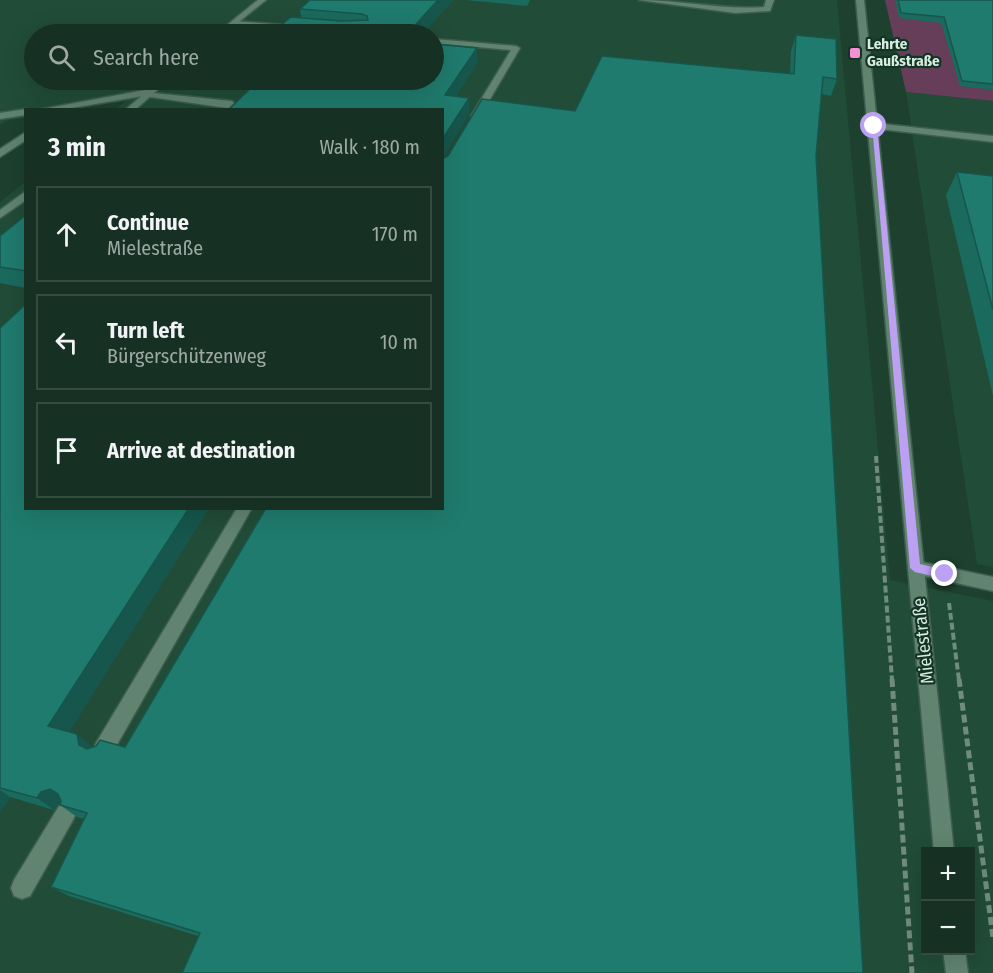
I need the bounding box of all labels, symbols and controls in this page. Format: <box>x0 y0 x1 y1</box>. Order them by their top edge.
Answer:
search box <box>24 24 444 90</box>
place label: Lehrte Gaußstraße <box>867 35 940 70</box>
icon: search <box>45 41 78 74</box>
text: Search here <box>93 44 199 71</box>
marker: Lehrte Gaußstraße <box>848 46 862 60</box>
route start <box>860 112 886 138</box>
text: 3 min <box>48 132 106 163</box>
text: Walk · 180 m <box>319 135 420 159</box>
text: Continue <box>107 209 189 236</box>
icon: ahead <box>50 218 83 251</box>
text: 170 m <box>372 222 418 246</box>
text: Mielestraße <box>107 236 203 260</box>
text: Turn left <box>107 317 185 344</box>
icon: left <box>50 326 83 359</box>
text: 10 m <box>380 330 418 354</box>
text: Bürgerschützenweg <box>107 344 266 368</box>
icon: arrive <box>50 434 83 467</box>
text: Arrive at destination <box>107 437 295 464</box>
route end <box>931 560 957 586</box>
street label: Mielestraße <box>908 597 938 685</box>
map controls <box>921 847 975 955</box>
button: + <box>921 847 975 901</box>
button: − <box>921 901 975 955</box>

